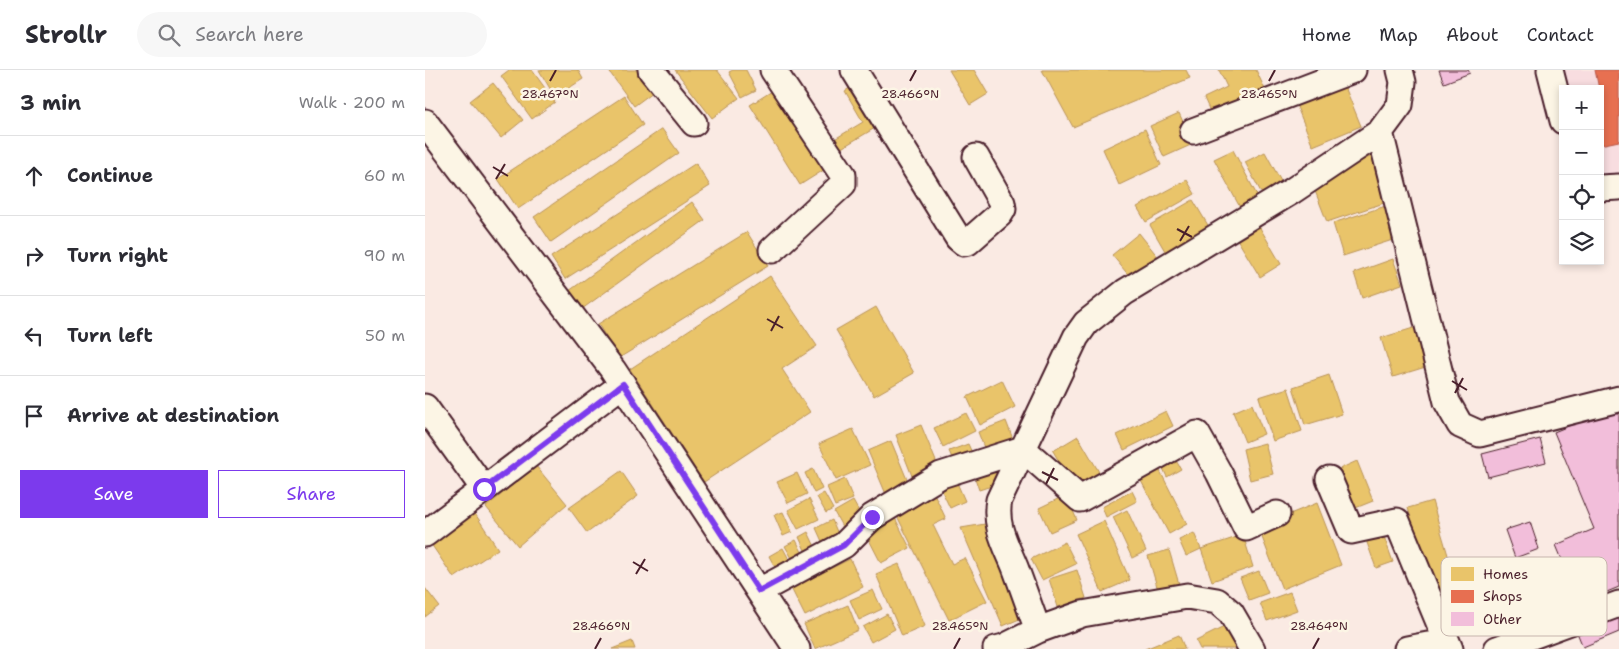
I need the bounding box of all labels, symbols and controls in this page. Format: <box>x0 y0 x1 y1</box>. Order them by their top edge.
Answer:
search box <box>137 12 487 57</box>
text: Strollr <box>25 19 107 51</box>
icon: search <box>155 21 183 49</box>
text: Search here <box>195 22 304 47</box>
text: Home <box>1302 23 1351 47</box>
text: Map <box>1379 23 1418 47</box>
text: About <box>1446 23 1499 47</box>
text: Contact <box>1527 23 1594 47</box>
map controls <box>1559 85 1604 265</box>
button: + <box>1559 85 1604 130</box>
text: 28.467°N <box>521 86 579 102</box>
text: 28.466°N <box>881 86 939 102</box>
text: 28.465°N <box>1241 86 1297 102</box>
text: 3 min <box>20 89 81 117</box>
text: Walk · 200 m <box>299 92 405 113</box>
button: − <box>1559 130 1604 175</box>
icon: ahead <box>20 162 48 190</box>
text: Continue <box>67 163 153 188</box>
text: 60 m <box>364 165 405 186</box>
button: locate <box>1559 175 1604 220</box>
button: layers <box>1559 220 1604 265</box>
icon: right <box>20 242 48 270</box>
text: Turn right <box>67 243 168 268</box>
text: 90 m <box>364 245 405 266</box>
icon: left <box>20 322 48 350</box>
text: Turn left <box>67 323 153 348</box>
text: 50 m <box>365 325 405 346</box>
icon: arrive <box>20 402 48 430</box>
text: Arrive at destination <box>67 403 279 428</box>
button: Save <box>20 470 208 518</box>
button: Share <box>218 470 405 518</box>
route start <box>473 478 496 501</box>
route end <box>861 506 884 529</box>
legend <box>1441 557 1607 636</box>
text: Homes <box>1483 565 1528 583</box>
text: Shops <box>1483 587 1522 605</box>
text: Other <box>1483 610 1522 628</box>
text: 28.466°N <box>572 618 630 634</box>
text: 28.465°N <box>932 618 988 634</box>
text: 28.464°N <box>1290 618 1348 634</box>

